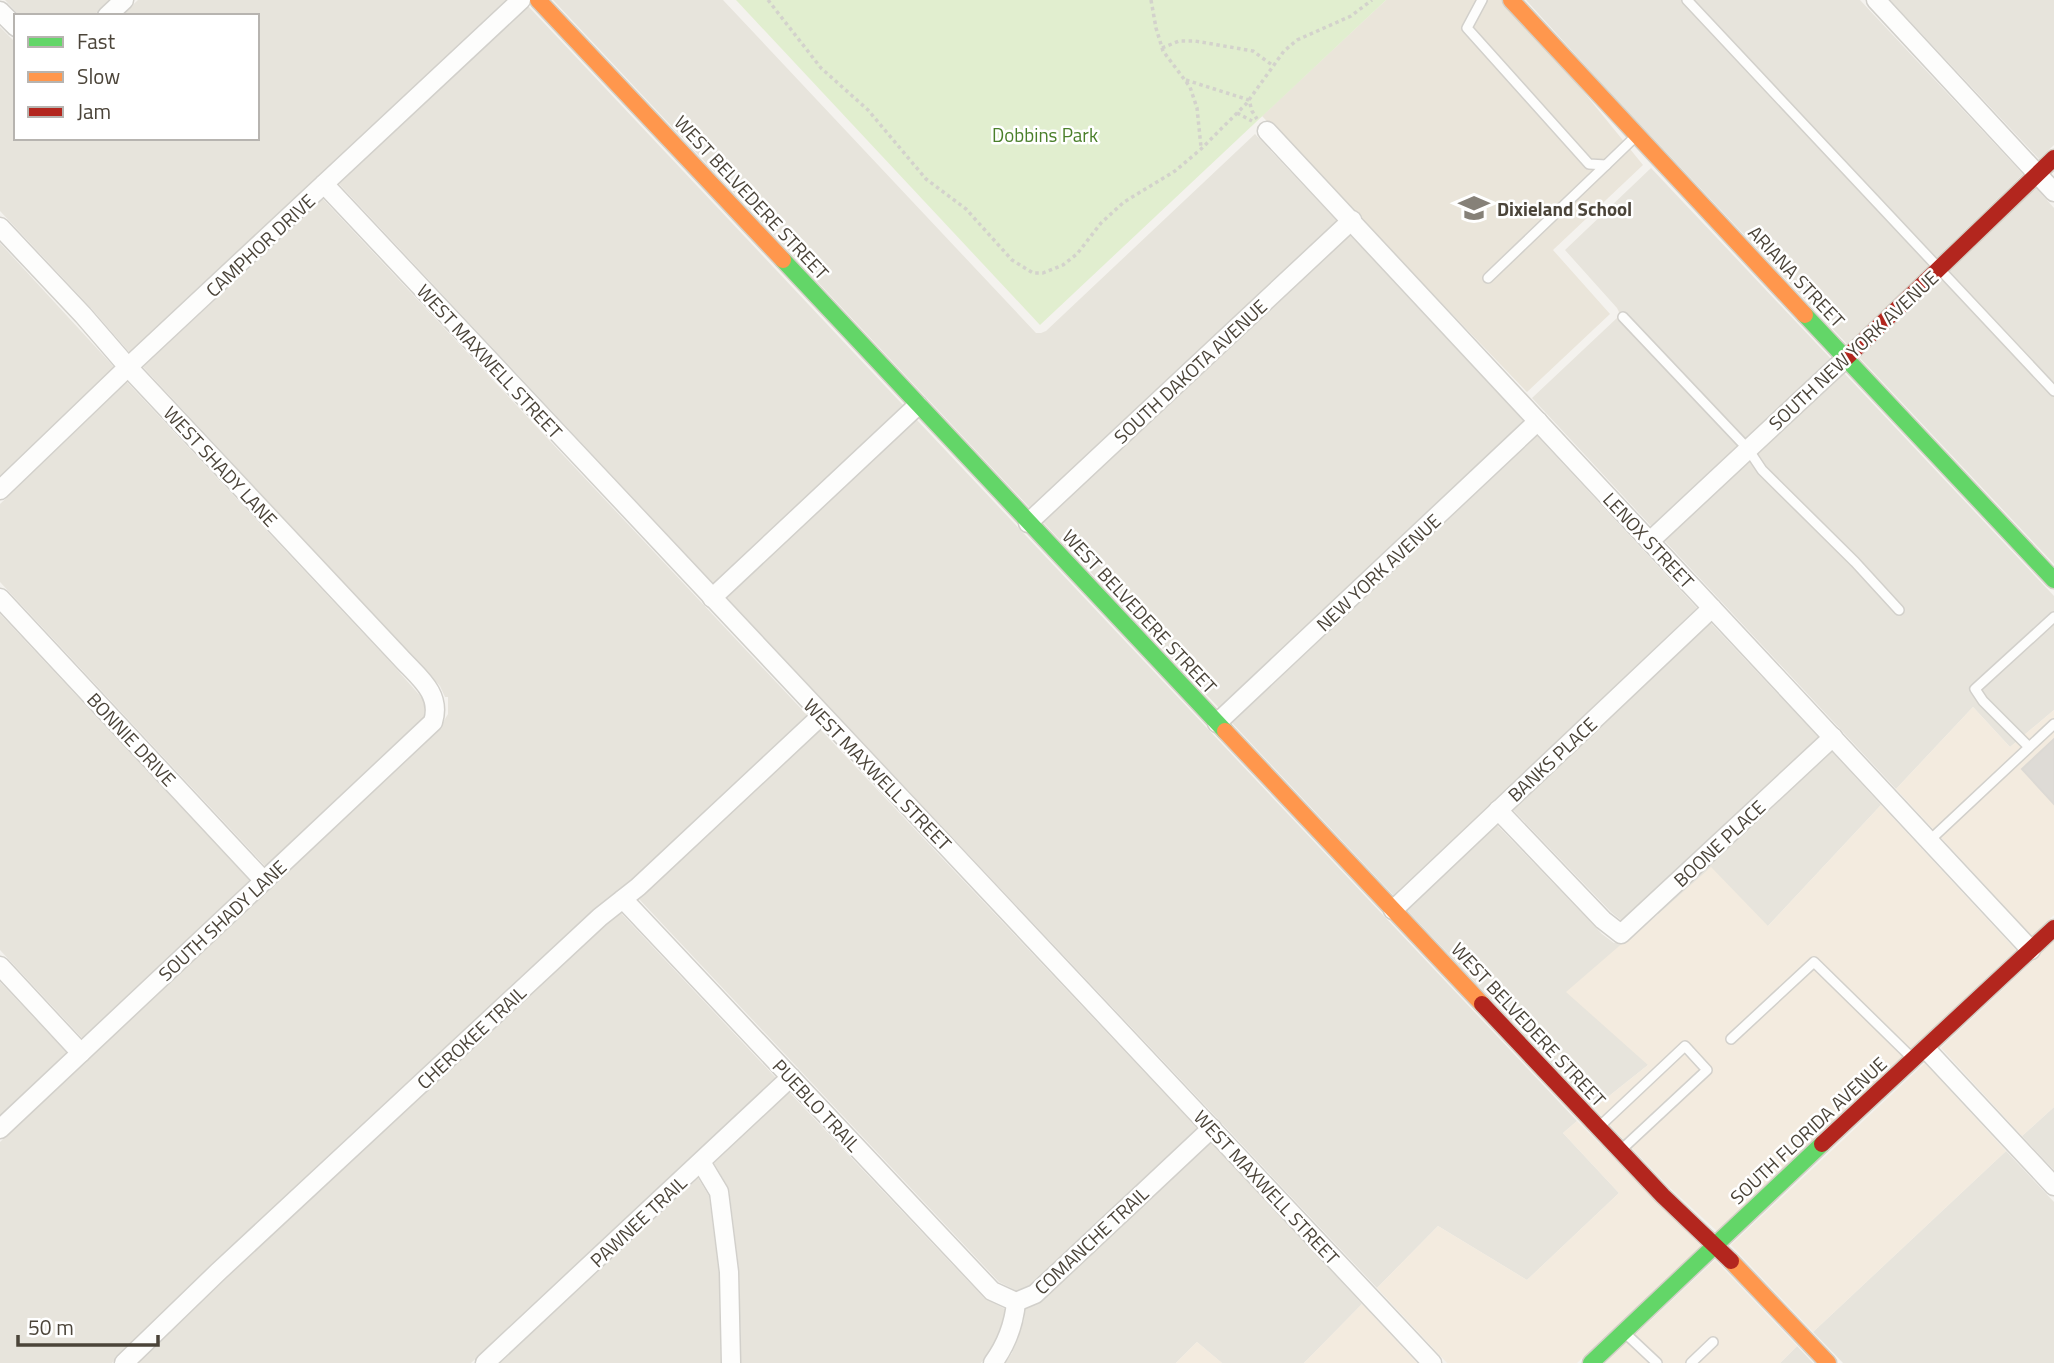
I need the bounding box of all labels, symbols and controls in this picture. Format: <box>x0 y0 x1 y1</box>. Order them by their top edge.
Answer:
legend <box>14 14 259 140</box>
text: Fast <box>77 25 116 57</box>
text: Slow <box>77 60 120 92</box>
text: Jam <box>77 95 111 127</box>
street label: WEST BELVEDERE STREET <box>668 108 836 286</box>
park label: Dobbins Park <box>992 120 1098 149</box>
street label: CAMPHOR DRIVE <box>199 187 321 303</box>
school or university icon: Dixieland School <box>1457 191 1491 225</box>
place label: Dixieland School <box>1497 194 1632 223</box>
street label: ARIANA STREET <box>1742 218 1852 334</box>
street label: SOUTH NEW YORK AVENUE <box>1761 263 1945 437</box>
street label: WEST MAXWELL STREET <box>410 277 570 445</box>
street label: SOUTH DAKOTA AVENUE <box>1107 292 1273 450</box>
street label: WEST SHADY LANE <box>157 399 285 533</box>
street label: LENOX STREET <box>1597 485 1701 595</box>
street label: NEW YORK AVENUE <box>1309 506 1447 638</box>
street label: WEST BELVEDERE STREET <box>1056 522 1224 700</box>
street label: BONNIE DRIVE <box>81 685 183 793</box>
street label: WEST MAXWELL STREET <box>797 691 959 857</box>
street label: BANKS PLACE <box>1501 710 1603 808</box>
street label: BOONE PLACE <box>1666 793 1772 893</box>
street label: SOUTH SHADY LANE <box>151 853 293 987</box>
street label: WEST BELVEDERE STREET <box>1445 935 1613 1113</box>
street label: CHEROKEE TRAIL <box>410 978 532 1096</box>
street label: SOUTH FLORIDA AVENUE <box>1723 1049 1893 1211</box>
street label: PUEBLO TRAIL <box>766 1052 868 1158</box>
street label: WEST MAXWELL STREET <box>1187 1103 1347 1271</box>
street label: PAWNEE TRAIL <box>583 1168 693 1274</box>
street label: COMANCHE TRAIL <box>1027 1179 1155 1301</box>
scale bar <box>18 1304 158 1348</box>
text: 50 m <box>28 1311 74 1343</box>

